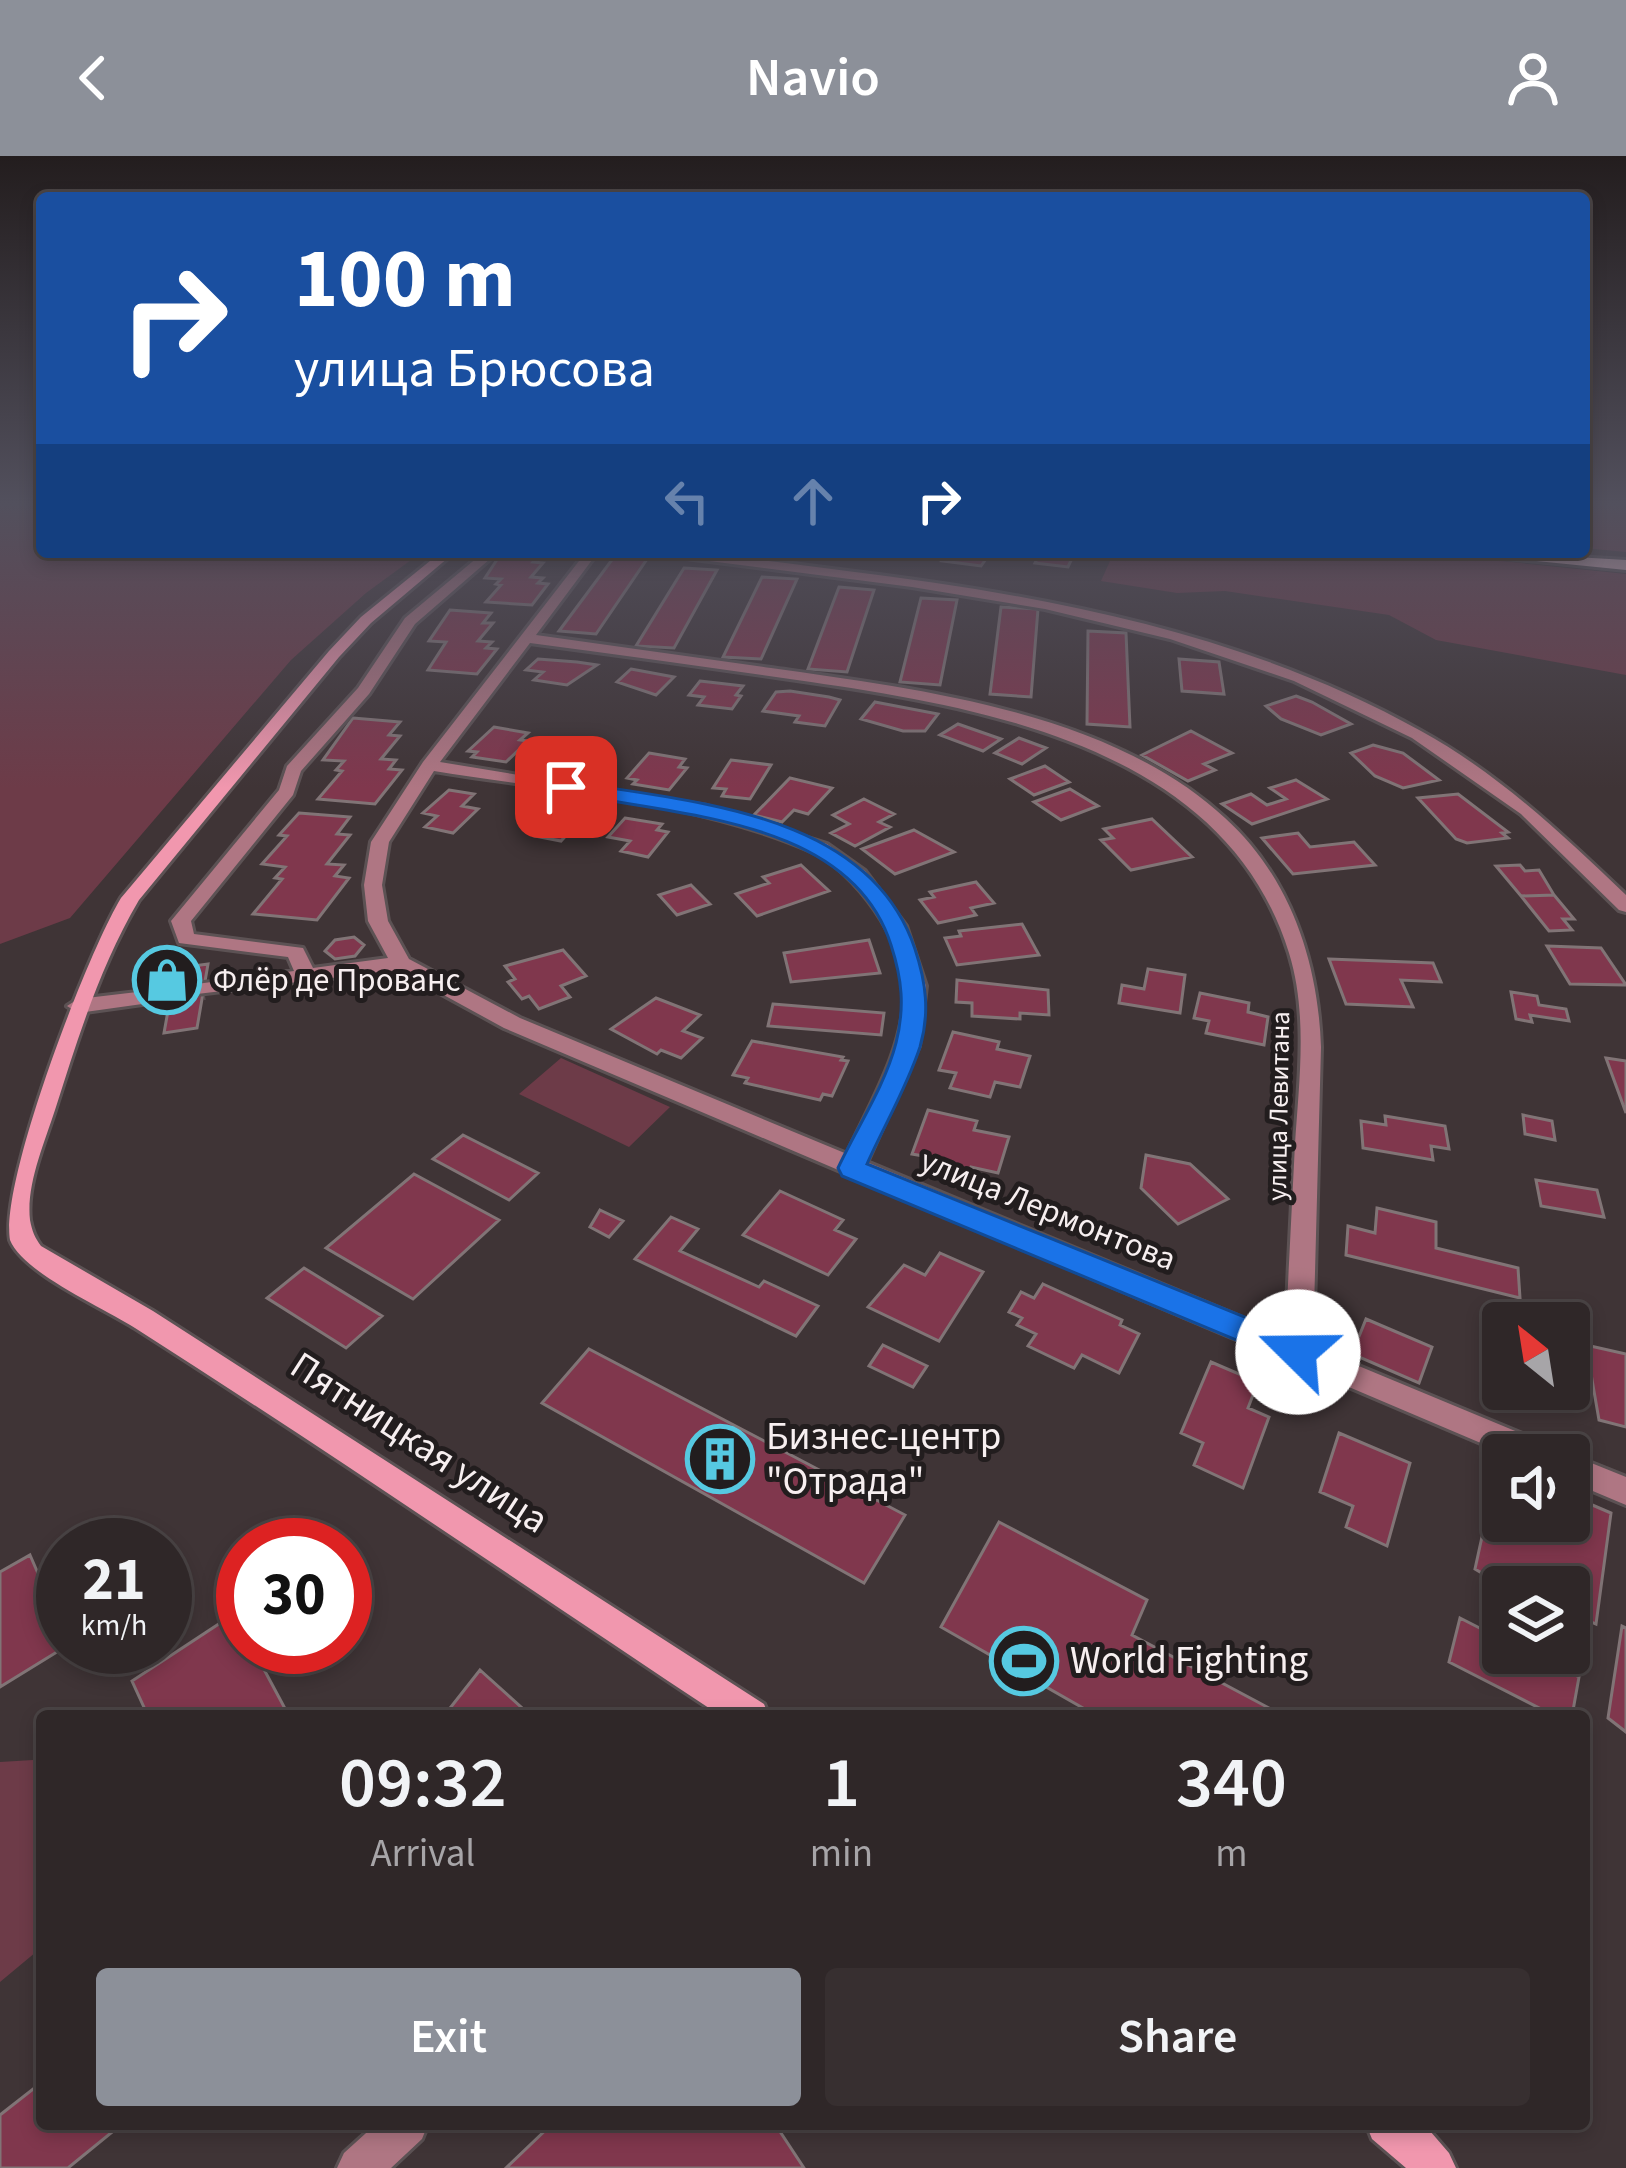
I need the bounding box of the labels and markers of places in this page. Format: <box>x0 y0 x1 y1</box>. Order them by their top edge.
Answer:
pin <box>515 736 617 838</box>
shop icon: Флёр де Прованс <box>132 945 202 1015</box>
place label: Флёр де Прованс <box>213 957 461 1004</box>
place label: Бизнес-центр "Отрада" <box>766 1409 1001 1510</box>
building icon: Бизнес-центр "Отрада" <box>685 1424 755 1494</box>
sports icon: World Fighting <box>989 1626 1059 1696</box>
place label: World Fighting <box>1070 1633 1309 1689</box>

